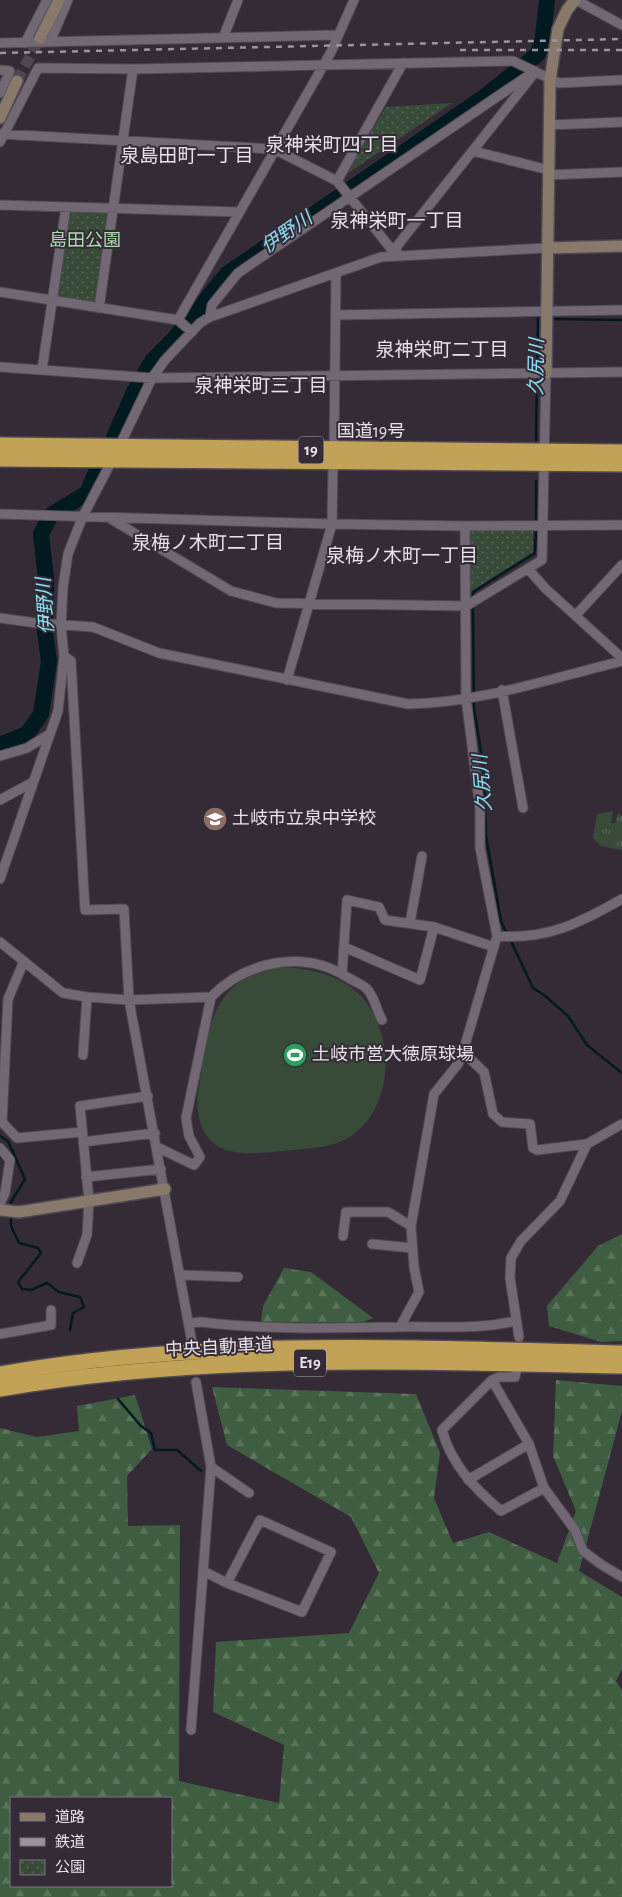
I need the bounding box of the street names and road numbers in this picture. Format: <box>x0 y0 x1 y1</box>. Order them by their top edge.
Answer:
street label: 国道19号 <box>337 421 405 441</box>
road number: 19 <box>298 436 324 464</box>
street label: 中央自動車道 <box>164 1334 273 1360</box>
road number: E19 <box>294 1350 326 1376</box>

